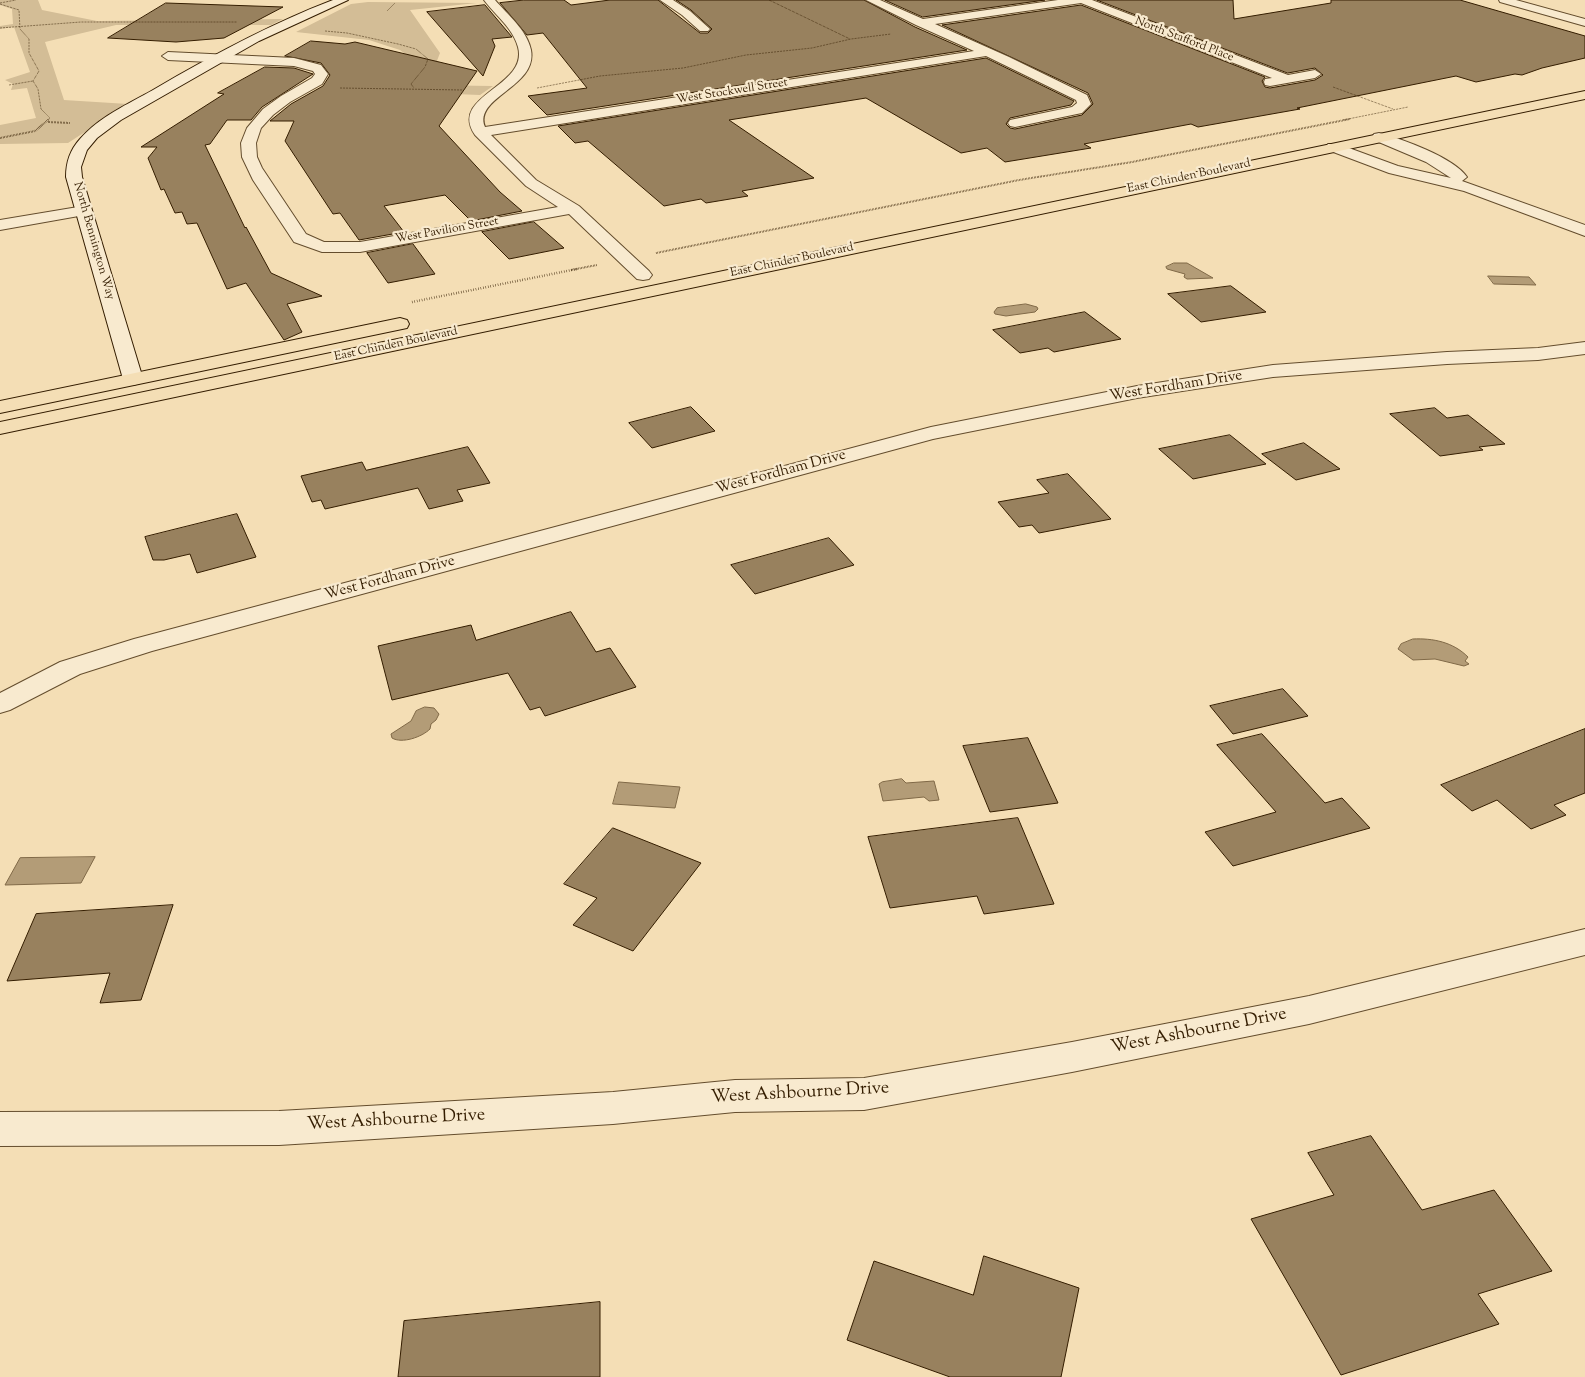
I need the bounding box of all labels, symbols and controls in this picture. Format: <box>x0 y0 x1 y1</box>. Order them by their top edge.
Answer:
street label: North Stafford Place <box>1132 14 1236 66</box>
street label: West Stockwell Street <box>675 76 789 108</box>
street label: East Chinden Boulevard <box>1126 157 1252 197</box>
street label: North Bennington Way <box>69 180 117 302</box>
street label: West Pavilion Street <box>394 215 500 247</box>
street label: East Chinden Boulevard <box>729 241 855 281</box>
street label: East Chinden Boulevard <box>333 325 459 365</box>
street label: West Fordham Drive <box>1108 368 1244 406</box>
street label: West Fordham Drive <box>714 447 848 499</box>
street label: West Fordham Drive <box>323 553 457 605</box>
street label: West Ashbourne Drive <box>1109 1004 1289 1060</box>
street label: West Ashbourne Drive <box>710 1079 890 1109</box>
street label: West Ashbourne Drive <box>306 1106 486 1136</box>

